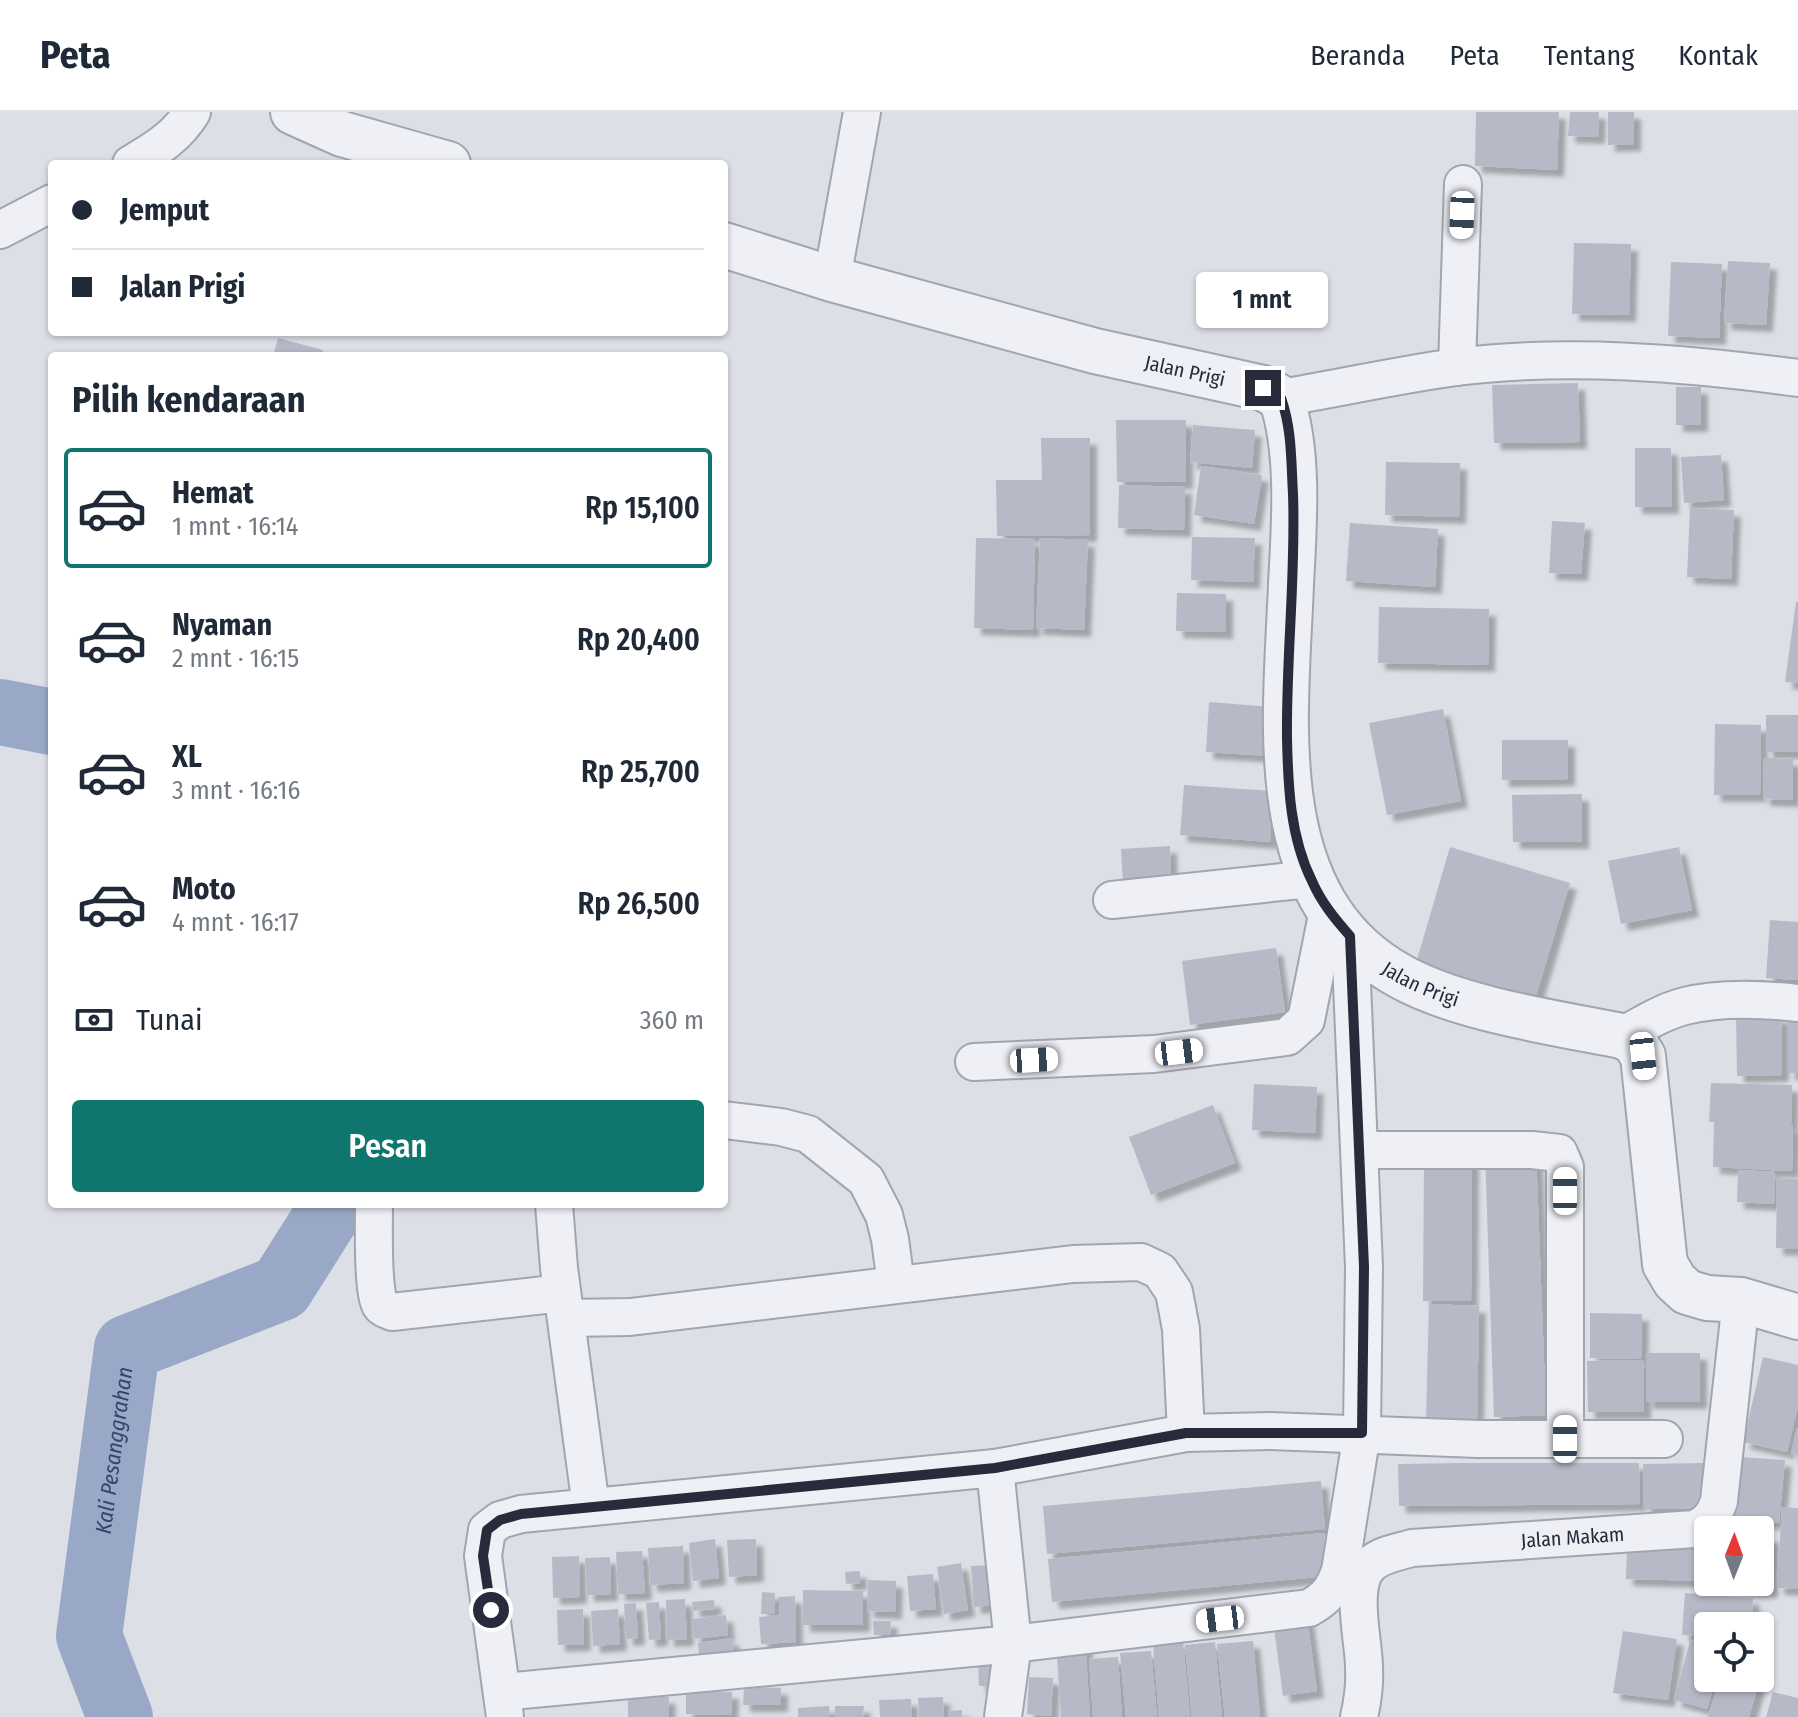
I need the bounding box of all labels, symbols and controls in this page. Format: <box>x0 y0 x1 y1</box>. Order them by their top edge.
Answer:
text: Peta <box>40 32 111 78</box>
text: Beranda <box>1310 39 1405 72</box>
text: Peta <box>1449 39 1500 72</box>
text: Tentang <box>1544 39 1634 72</box>
text: Kontak <box>1678 39 1758 72</box>
car <box>1449 191 1475 239</box>
text: Jemput <box>120 192 209 228</box>
text: Jalan Prigi <box>120 269 245 305</box>
callout: 1 mnt <box>1197 272 1329 328</box>
text: 1 mnt <box>1233 284 1291 315</box>
street label: Jalan Prigi <box>1142 350 1228 391</box>
route end <box>1245 370 1281 406</box>
text: Pilih kendaraan <box>72 378 306 422</box>
icon: car <box>76 472 148 544</box>
text: Hemat <box>172 475 254 511</box>
text: Rp 15,100 <box>585 490 700 526</box>
text: 1 mnt · 16:14 <box>172 511 298 542</box>
icon: car <box>76 604 148 676</box>
text: Nyaman <box>172 607 272 643</box>
text: Rp 20,400 <box>577 622 700 658</box>
text: 2 mnt · 16:15 <box>172 643 299 674</box>
icon: car <box>76 736 148 808</box>
text: XL <box>172 739 202 775</box>
text: Rp 25,700 <box>581 754 700 790</box>
text: 3 mnt · 16:16 <box>172 775 300 806</box>
icon: car <box>76 868 148 940</box>
text: Moto <box>172 871 236 907</box>
text: Rp 26,500 <box>577 886 700 922</box>
text: 4 mnt · 16:17 <box>172 907 299 938</box>
street label: Jalan Prigi <box>1378 956 1462 1012</box>
icon: cash <box>72 998 116 1042</box>
text: Tunai <box>136 1002 202 1038</box>
text: 360 m <box>640 1005 704 1036</box>
car <box>1629 1031 1657 1081</box>
car <box>1154 1037 1204 1067</box>
car <box>1009 1047 1059 1073</box>
button: Pesan <box>72 1100 704 1192</box>
car <box>1553 1167 1577 1215</box>
water label: Kali Pesanggrahan <box>90 1365 138 1536</box>
car <box>1553 1415 1577 1463</box>
north arrow <box>1694 1516 1774 1596</box>
map controls <box>1694 1516 1774 1692</box>
street label: Jalan Makam <box>1520 1522 1625 1553</box>
route start <box>473 1592 509 1628</box>
car <box>1195 1604 1245 1634</box>
button: locate <box>1694 1612 1774 1692</box>

